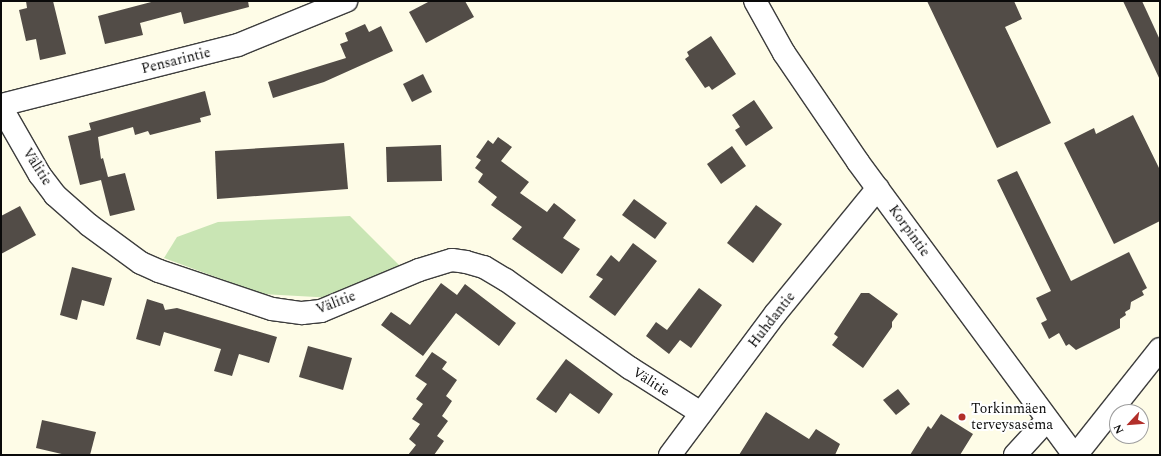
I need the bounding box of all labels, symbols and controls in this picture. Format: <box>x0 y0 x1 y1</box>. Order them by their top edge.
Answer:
street label: Pensarintie <box>140 44 212 78</box>
street label: Välitie <box>19 145 55 189</box>
street label: Korpintie <box>885 202 933 260</box>
street label: Välitie <box>314 288 358 318</box>
street label: Huhdantie <box>745 289 799 351</box>
street label: Välitie <box>629 364 673 400</box>
place label: Torkinmäen terveysasema <box>971 401 1053 434</box>
north arrow <box>1109 404 1149 444</box>
marker: Torkinmäen terveysasema <box>956 411 968 423</box>
text: N <box>1109 421 1128 437</box>

